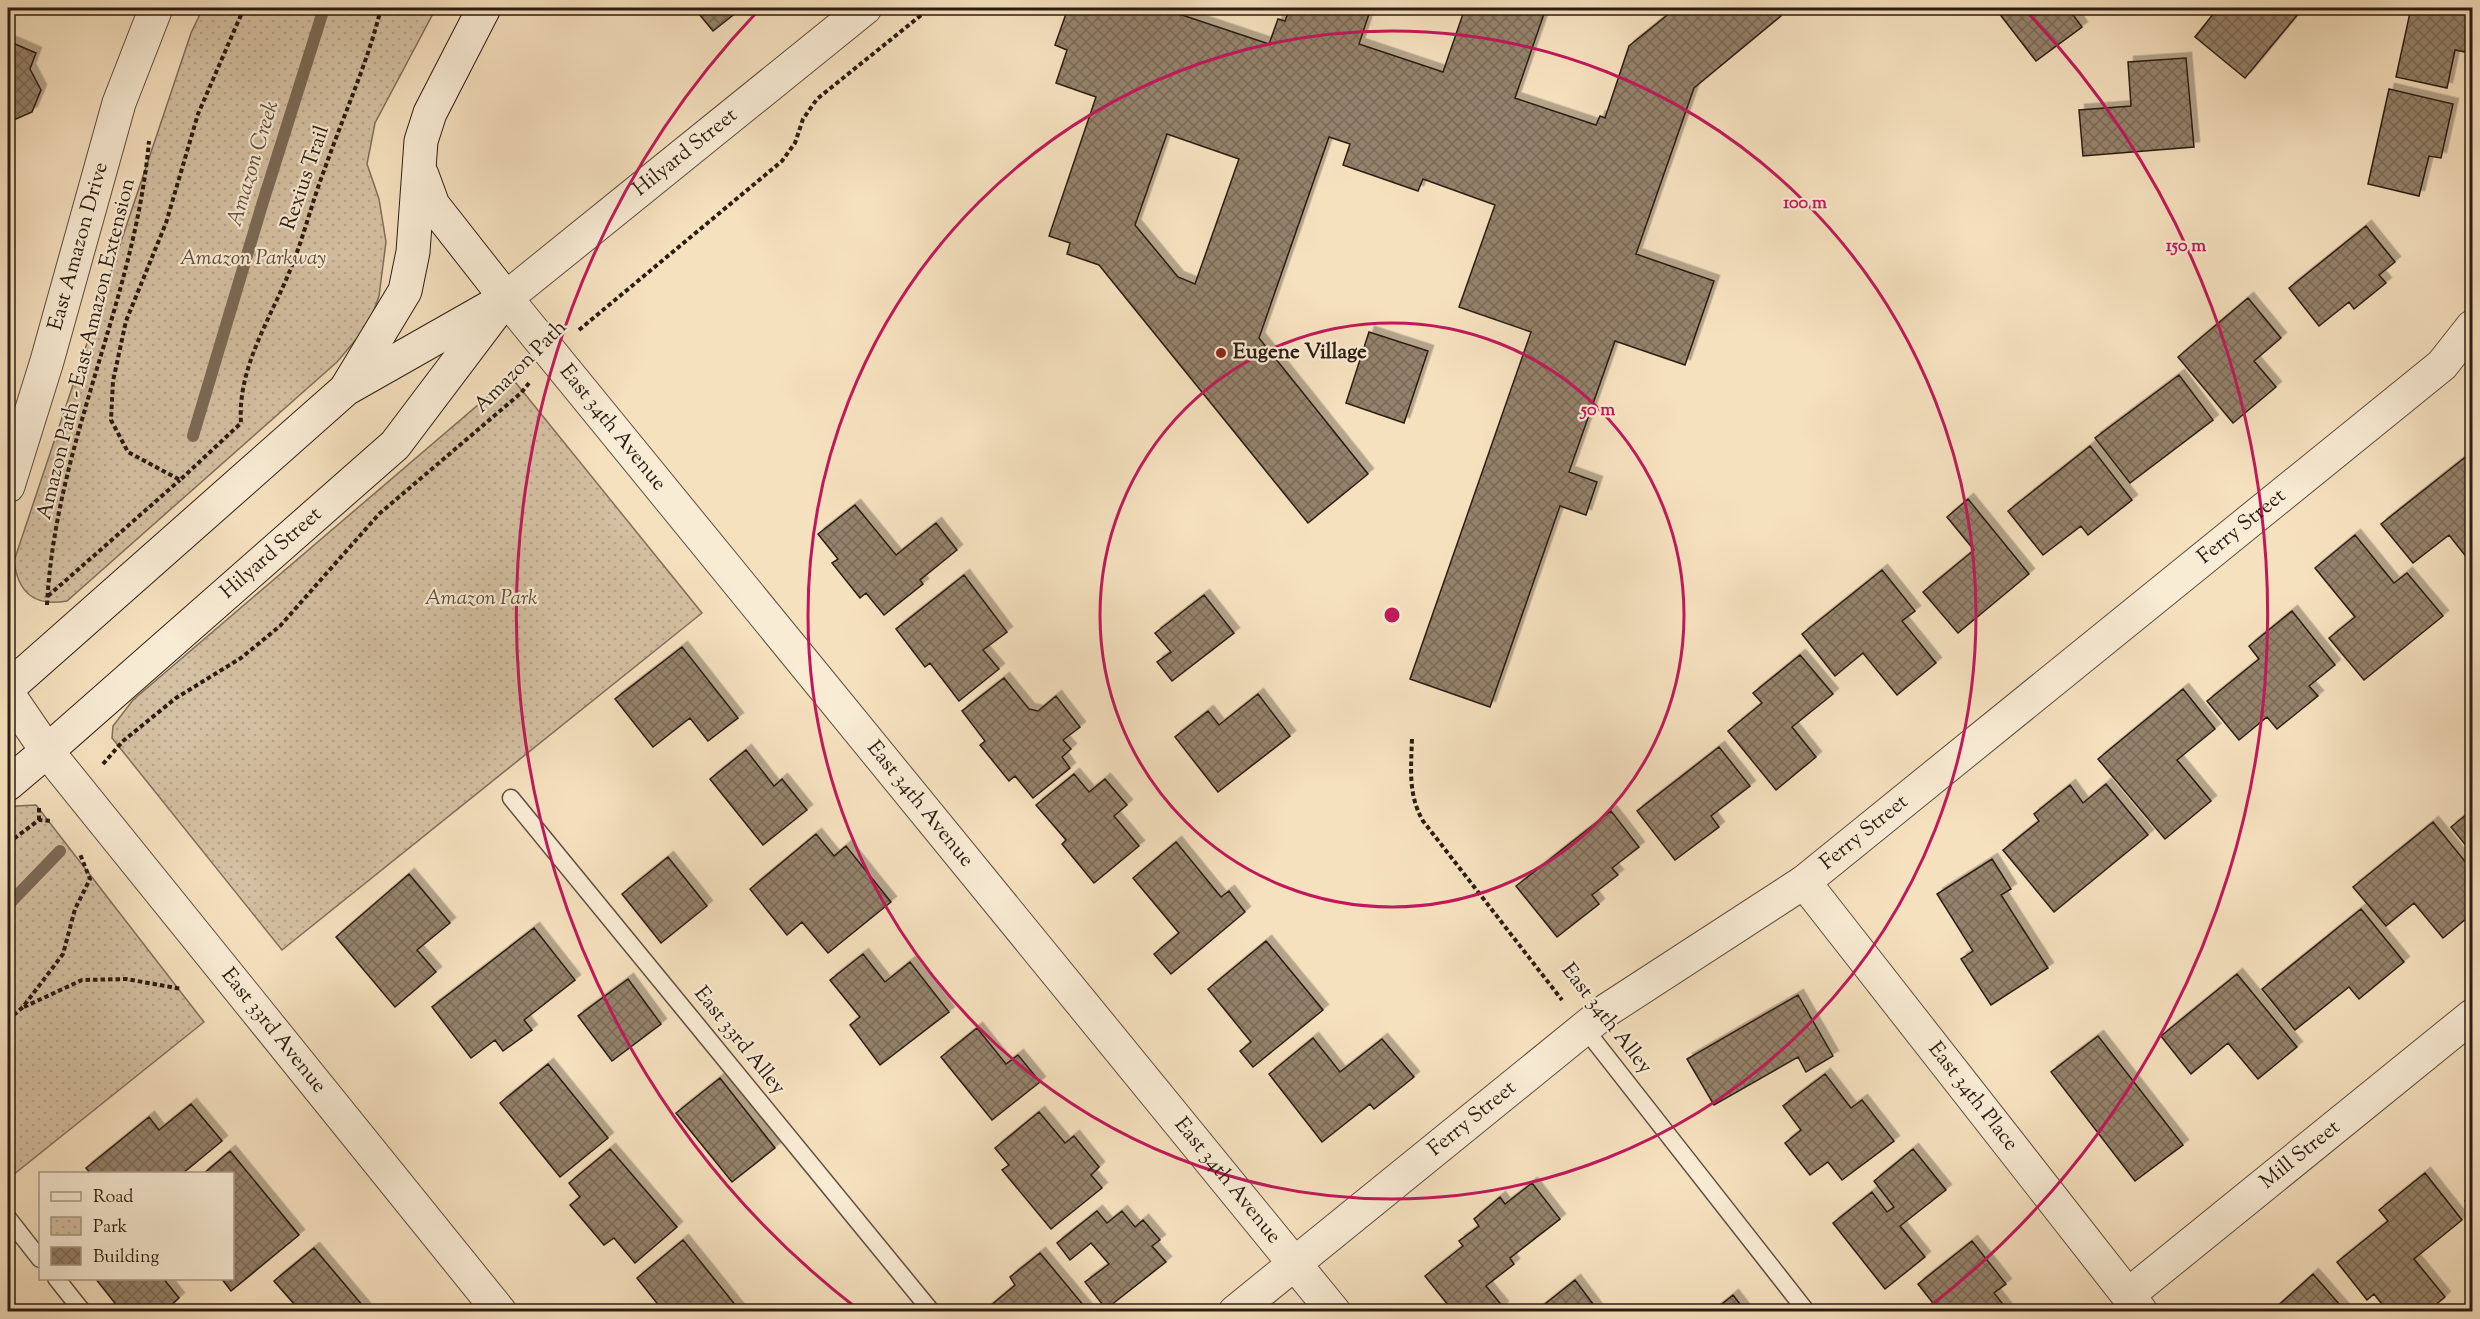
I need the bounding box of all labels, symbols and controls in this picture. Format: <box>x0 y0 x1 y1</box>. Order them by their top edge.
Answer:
water label: Amazon Creek <box>220 97 288 231</box>
street label: Hilyard Street <box>627 101 744 204</box>
street label: Rexius Trail <box>274 122 338 234</box>
street label: East Amazon Drive <box>41 159 117 334</box>
street label: Amazon Path - East Amazon Extension <box>30 175 144 523</box>
text: 100 m <box>1783 191 1827 217</box>
text: 150 m <box>2166 234 2206 260</box>
park label: Amazon Parkway <box>180 244 326 274</box>
street label: Amazon Path <box>468 314 574 420</box>
place label: Eugene Village <box>1233 338 1367 368</box>
marker: Eugene Village <box>1214 346 1228 360</box>
street label: East 34th Avenue <box>551 358 673 498</box>
text: 50 m <box>1579 398 1615 424</box>
street label: Ferry Street <box>2191 482 2293 572</box>
street label: Hilyard Street <box>214 501 329 607</box>
park label: Amazon Park <box>424 584 538 614</box>
centre of rings <box>1382 605 1402 625</box>
street label: East 34th Avenue <box>859 735 980 874</box>
street label: Ferry Street <box>1814 788 1915 878</box>
street label: East 34th Alley <box>1553 957 1659 1081</box>
street label: East 33rd Avenue <box>213 962 333 1100</box>
street label: East 33rd Alley <box>686 980 792 1102</box>
street label: East 34th Place <box>1920 1036 2025 1158</box>
street label: Ferry Street <box>1422 1074 1523 1164</box>
street label: East 34th Avenue <box>1166 1111 1288 1251</box>
street label: Mill Street <box>2254 1113 2347 1197</box>
legend <box>39 1172 234 1280</box>
text: Road <box>93 1185 133 1211</box>
text: Park <box>93 1215 128 1241</box>
text: Building <box>93 1245 159 1271</box>

